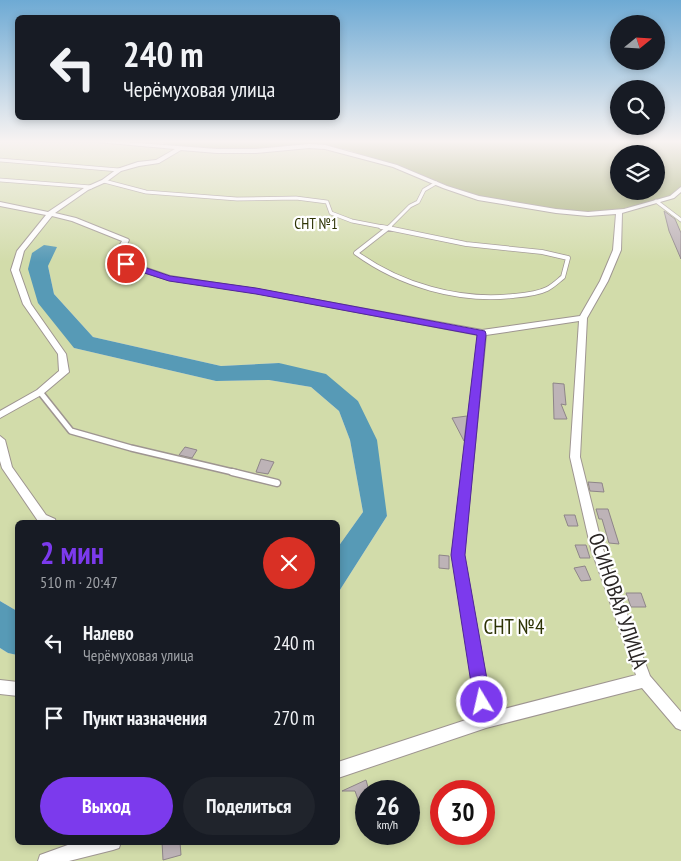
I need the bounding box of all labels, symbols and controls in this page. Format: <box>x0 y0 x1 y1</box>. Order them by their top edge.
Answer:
north arrow <box>610 15 665 70</box>
map controls <box>610 15 665 200</box>
text: 240 m <box>123 31 204 77</box>
icon: left <box>40 35 105 100</box>
text: Черёмуховая улица <box>123 75 275 103</box>
button: search <box>610 80 665 135</box>
button: layers <box>610 145 665 200</box>
park label: СНТ №1 <box>294 214 338 233</box>
pin <box>105 243 147 285</box>
icon: arrive <box>112 250 140 278</box>
street label: ОСИНОВАЯ УЛИЦА <box>583 530 654 672</box>
text: 2 мин <box>40 533 104 572</box>
button: close <box>263 537 315 589</box>
text: 510 m · 20:47 <box>40 572 118 592</box>
park label: СНТ №4 <box>484 613 545 640</box>
text: Налево <box>83 621 134 645</box>
icon: left <box>40 629 68 657</box>
text: 240 m <box>273 631 315 655</box>
text: Черёмуховая улица <box>83 645 194 665</box>
position arrow <box>455 675 507 727</box>
icon: arrive <box>40 704 68 732</box>
text: Пункт назначения <box>83 706 207 730</box>
text: 270 m <box>273 706 315 730</box>
button: Выход <box>40 777 173 835</box>
button: Поделиться <box>183 777 315 835</box>
speed limit sign: 30 <box>430 780 495 845</box>
text: 26 <box>376 790 399 822</box>
text: km/h <box>377 817 398 832</box>

